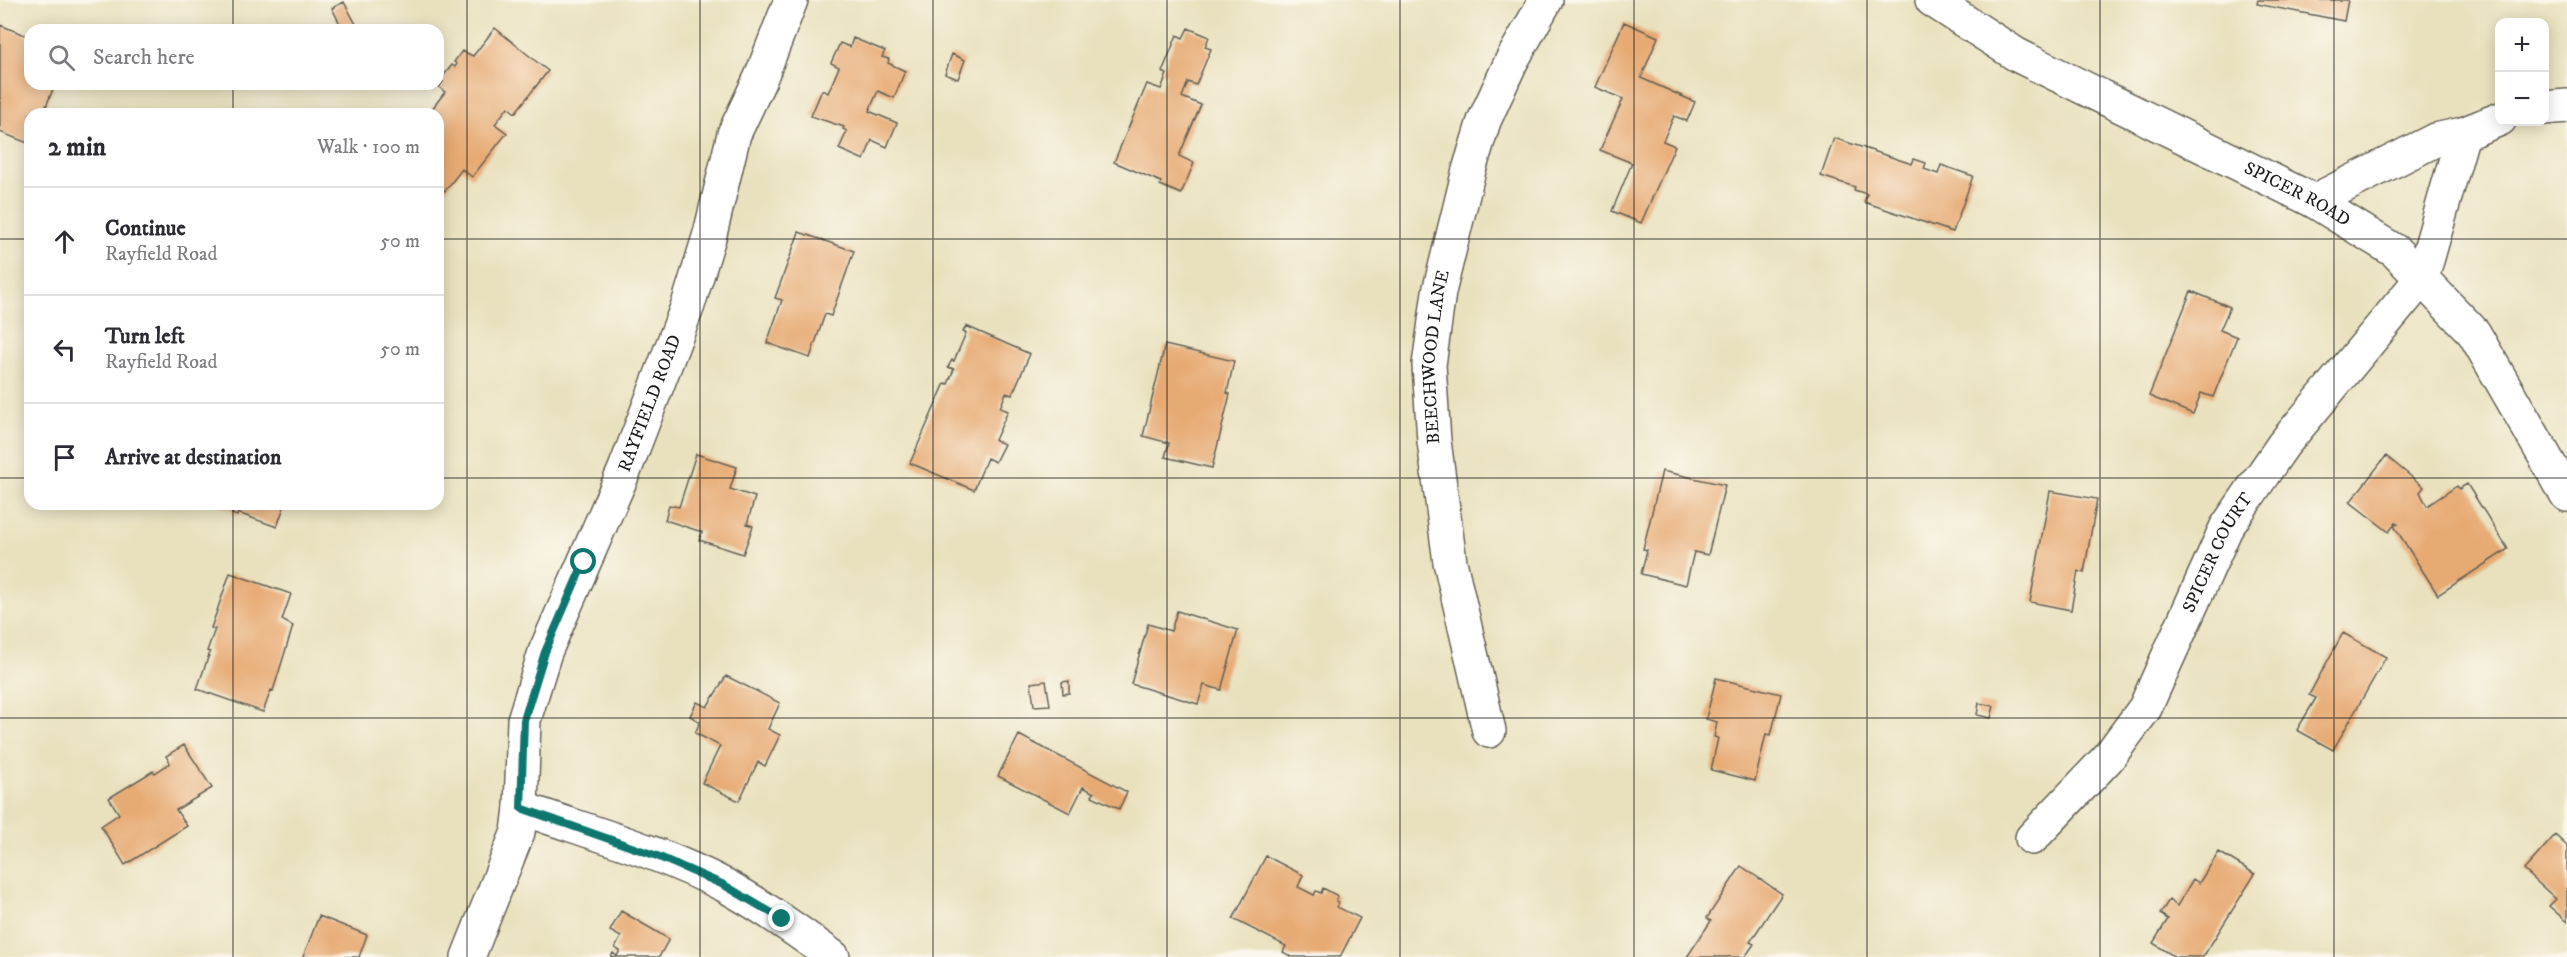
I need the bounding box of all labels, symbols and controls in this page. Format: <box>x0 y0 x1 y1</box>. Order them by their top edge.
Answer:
map controls <box>2495 18 2549 126</box>
button: + <box>2495 18 2549 72</box>
search box <box>24 24 444 90</box>
icon: search <box>45 41 78 74</box>
text: Search here <box>93 44 195 71</box>
button: − <box>2495 72 2549 126</box>
text: 2 min <box>48 131 106 164</box>
text: Walk · 100 m <box>317 135 420 160</box>
street label: SPICER ROAD <box>2240 157 2354 232</box>
text: Continue <box>105 215 186 242</box>
icon: ahead <box>48 225 81 258</box>
text: 50 m <box>380 229 420 254</box>
text: Rayfield Road <box>105 242 217 267</box>
street label: BEECHWOOD LANE <box>1418 268 1455 445</box>
text: Turn left <box>105 323 185 350</box>
street label: RAYFIELD ROAD <box>614 332 687 475</box>
icon: left <box>48 333 81 366</box>
text: 50 m <box>380 337 420 362</box>
text: Rayfield Road <box>105 350 217 375</box>
icon: arrive <box>48 441 81 474</box>
text: Arrive at destination <box>105 444 282 471</box>
street label: SPICER COURT <box>2178 488 2258 616</box>
route start <box>570 548 596 574</box>
route end <box>768 905 794 931</box>

